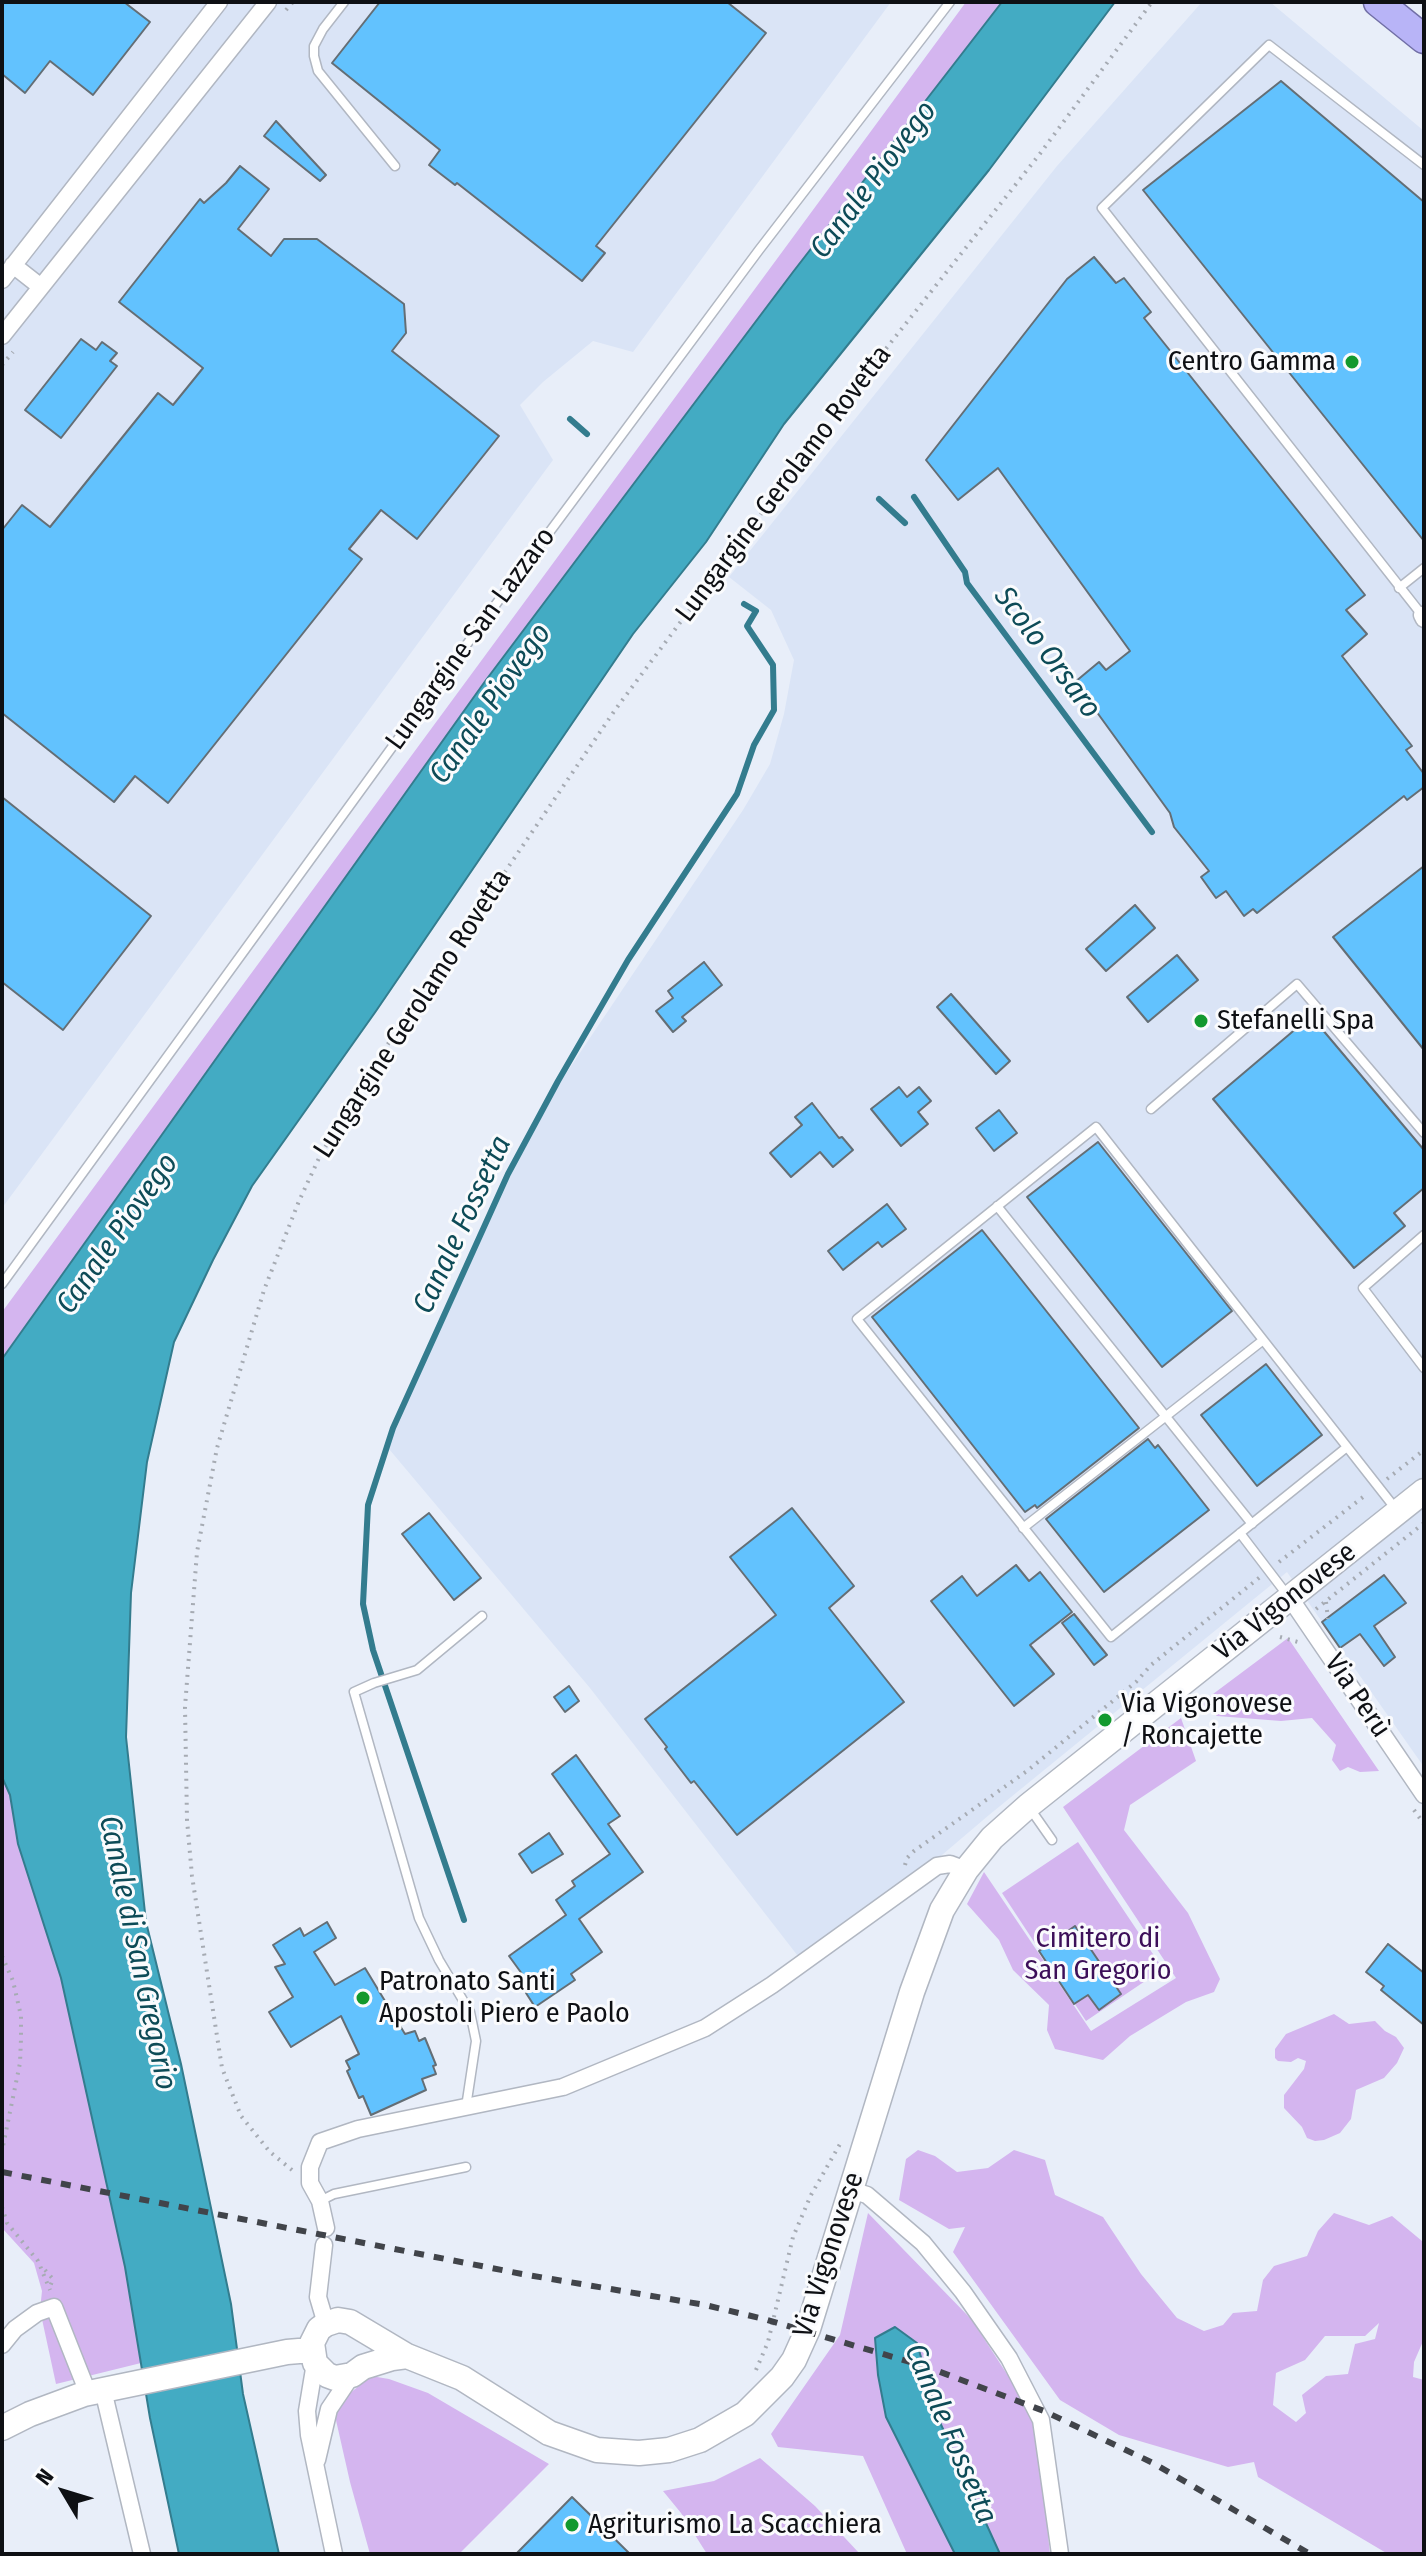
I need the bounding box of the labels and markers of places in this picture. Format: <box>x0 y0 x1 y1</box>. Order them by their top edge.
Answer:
place label: Centro Gamma <box>1168 345 1336 379</box>
marker: Centro Gamma <box>1343 353 1361 371</box>
place label: Stefanelli Spa <box>1217 1004 1374 1038</box>
marker: Stefanelli Spa <box>1192 1012 1210 1030</box>
place label: Via Vigonovese / Roncajette <box>1121 1687 1293 1753</box>
marker: Via Vigonovese / Roncajette <box>1096 1711 1114 1729</box>
place label: Patronato Santi Apostoli Piero e Paolo <box>379 1965 630 2031</box>
marker: Patronato Santi Apostoli Piero e Paolo <box>354 1989 372 2007</box>
place label: Agriturismo La Scacchiera <box>588 2508 882 2542</box>
marker: Agriturismo La Scacchiera <box>563 2516 581 2534</box>

